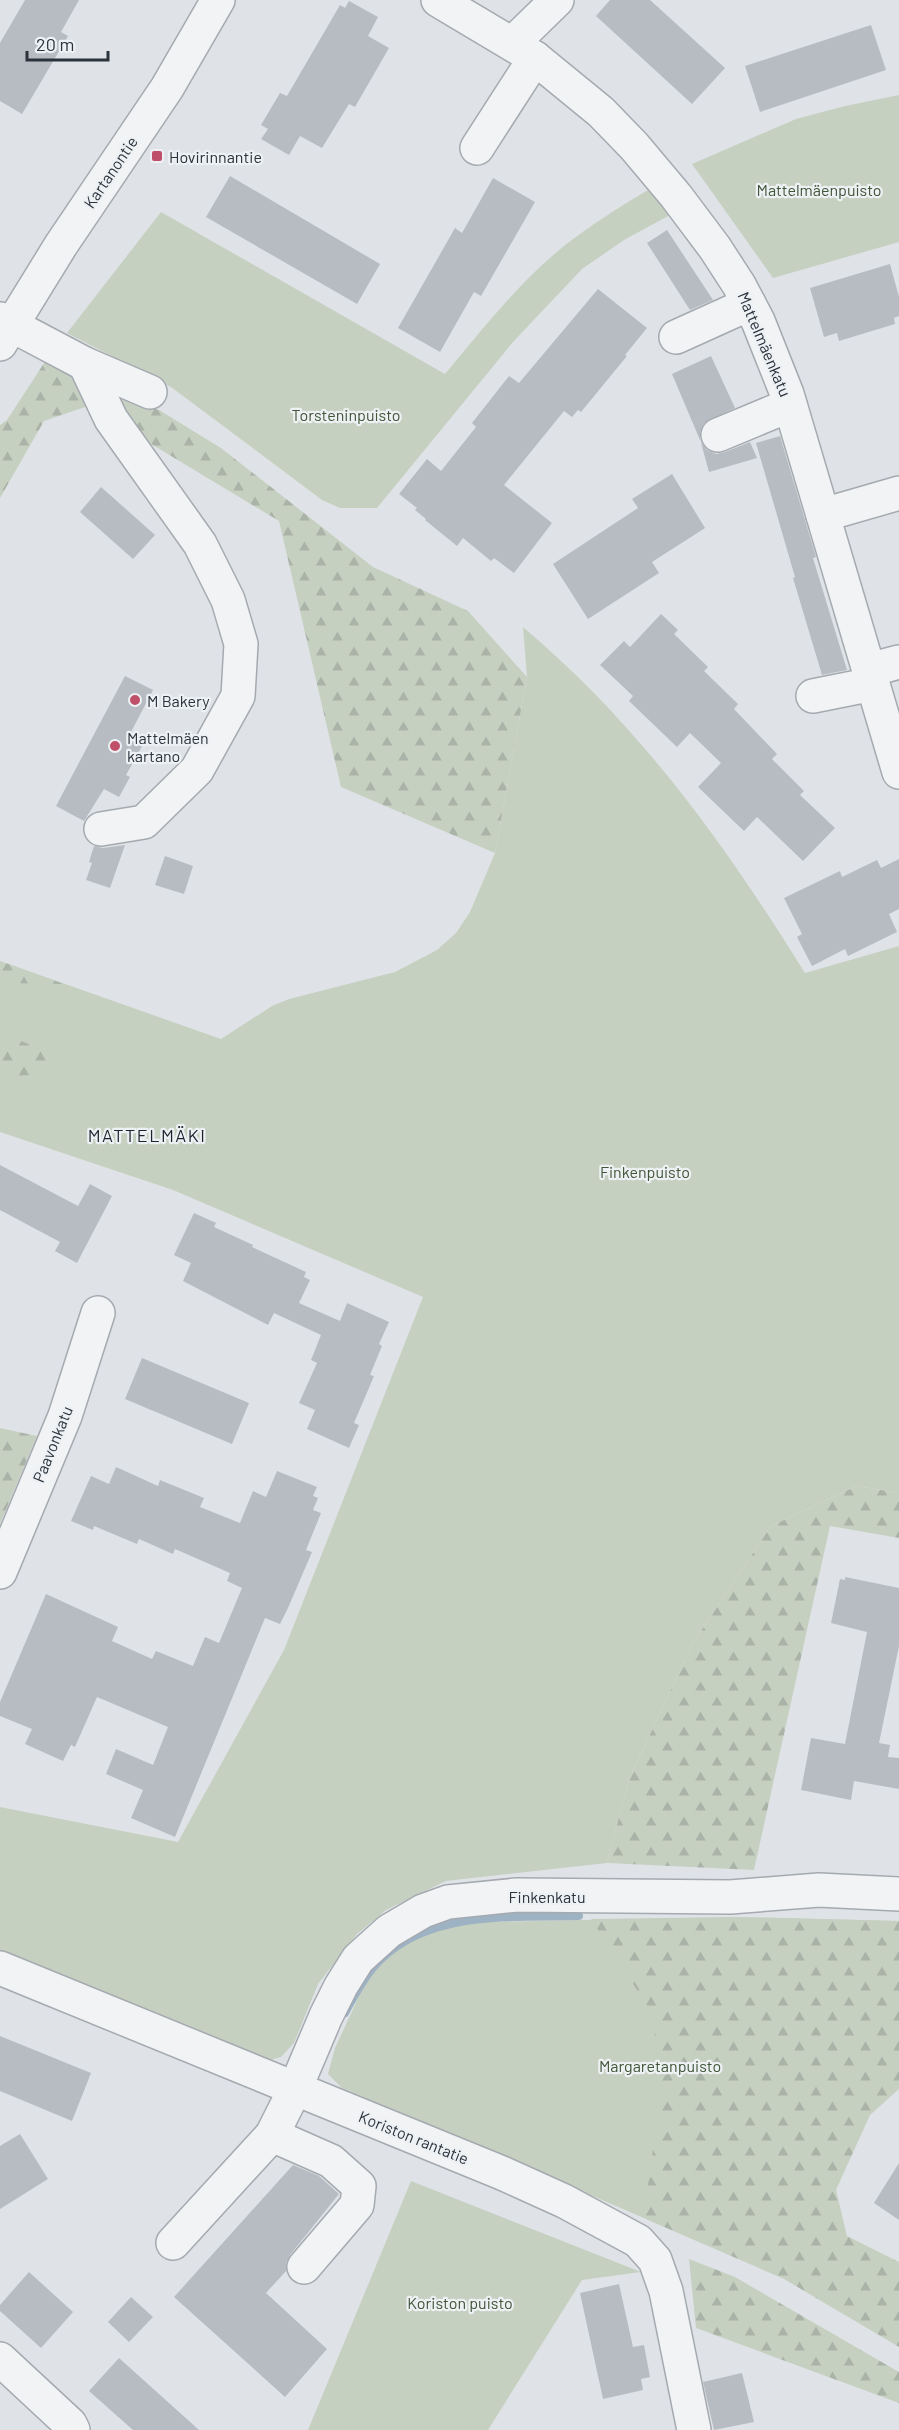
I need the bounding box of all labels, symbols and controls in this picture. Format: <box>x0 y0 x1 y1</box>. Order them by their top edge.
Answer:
scale bar <box>27 24 108 62</box>
text: 20 m <box>36 33 74 55</box>
street label: Kartanontie <box>79 133 141 211</box>
place label: Hovirinnantie <box>169 147 262 166</box>
marker: Hovirinnantie <box>150 149 164 163</box>
park label: Mattelmäenpuisto <box>756 180 882 199</box>
street label: Mattelmäenkatu <box>734 289 796 399</box>
park label: Torsteninpuisto <box>291 405 401 424</box>
place label: M Bakery <box>147 691 210 710</box>
marker: M Bakery <box>128 693 142 707</box>
place label: Mattelmäen kartano <box>127 728 209 765</box>
marker: Mattelmäen kartano <box>108 739 122 753</box>
district label: MATTELMÄKI <box>88 1124 206 1146</box>
park label: Finkenpuisto <box>600 1162 690 1181</box>
street label: Paavonkatu <box>28 1403 76 1485</box>
street label: Finkenkatu <box>508 1887 586 1906</box>
park label: Margaretanpuisto <box>599 2056 721 2075</box>
street label: Koriston rantatie <box>356 2106 472 2168</box>
park label: Koriston puisto <box>407 2293 513 2312</box>

